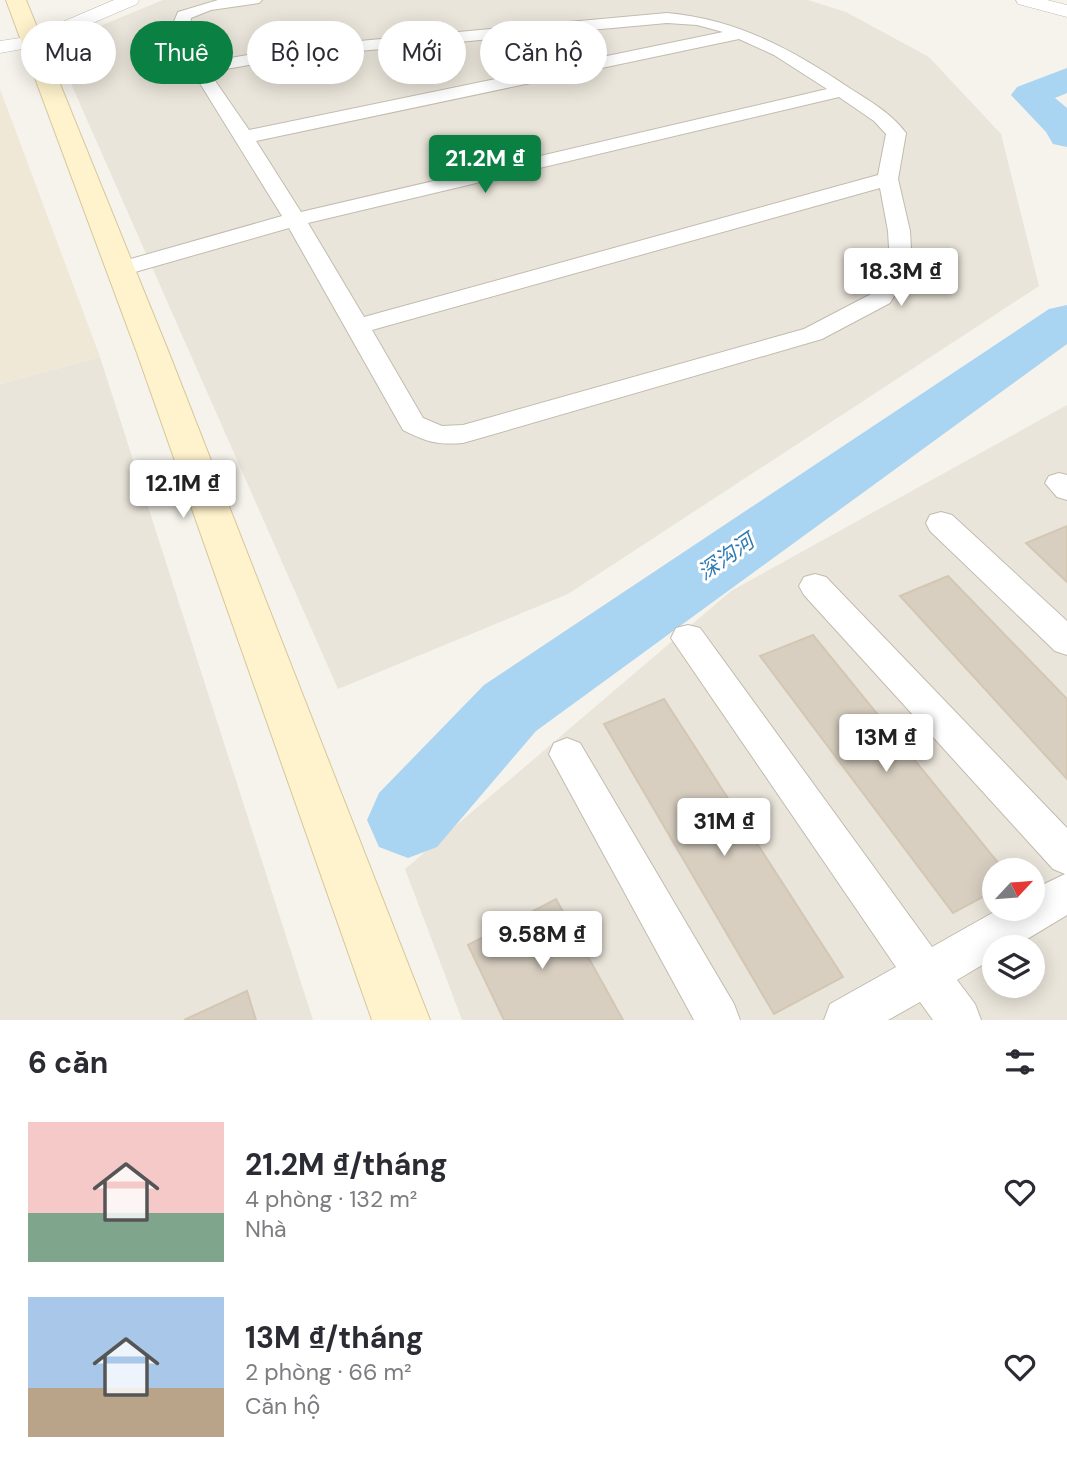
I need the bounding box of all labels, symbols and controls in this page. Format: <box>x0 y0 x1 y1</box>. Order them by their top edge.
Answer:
chip: Mua <box>21 21 116 84</box>
chip: Thuê <box>130 21 233 84</box>
chip: Bộ lọc <box>247 21 364 84</box>
chip: Mới <box>378 21 466 84</box>
chip: Căn hộ <box>480 21 607 84</box>
pin: 21.2M ₫ <box>420 136 550 195</box>
text: 21.2M ₫ <box>445 143 525 173</box>
pin: 18.3M ₫ <box>836 248 966 308</box>
text: 18.3M ₫ <box>860 256 942 286</box>
pin: 12.1M ₫ <box>118 461 248 520</box>
text: 12.1M ₫ <box>146 468 220 498</box>
water label: 深沟河 <box>692 525 763 587</box>
pin: 13M ₫ <box>837 714 935 774</box>
text: 13M ₫ <box>855 722 917 752</box>
pin: 31M ₫ <box>675 798 773 858</box>
text: 31M ₫ <box>693 806 755 836</box>
north arrow <box>982 858 1045 920</box>
map controls <box>982 858 1045 998</box>
pin: 9.58M ₫ <box>477 912 607 971</box>
text: 9.58M ₫ <box>498 919 586 949</box>
button: layers <box>982 935 1045 998</box>
text: 6 căn <box>28 1043 108 1082</box>
icon: filters <box>1001 1043 1039 1081</box>
text: 21.2M ₫/tháng <box>245 1145 448 1184</box>
icon: home <box>84 1150 168 1234</box>
icon: heart <box>1001 1173 1039 1211</box>
text: 4 phòng · 132 m² <box>245 1184 417 1214</box>
text: Nhà <box>245 1214 287 1244</box>
text: 13M ₫/tháng <box>245 1318 424 1357</box>
icon: home <box>84 1325 168 1409</box>
icon: heart <box>1001 1348 1039 1386</box>
text: 2 phòng · 66 m² <box>245 1357 412 1387</box>
text: Căn hộ <box>245 1391 321 1421</box>

